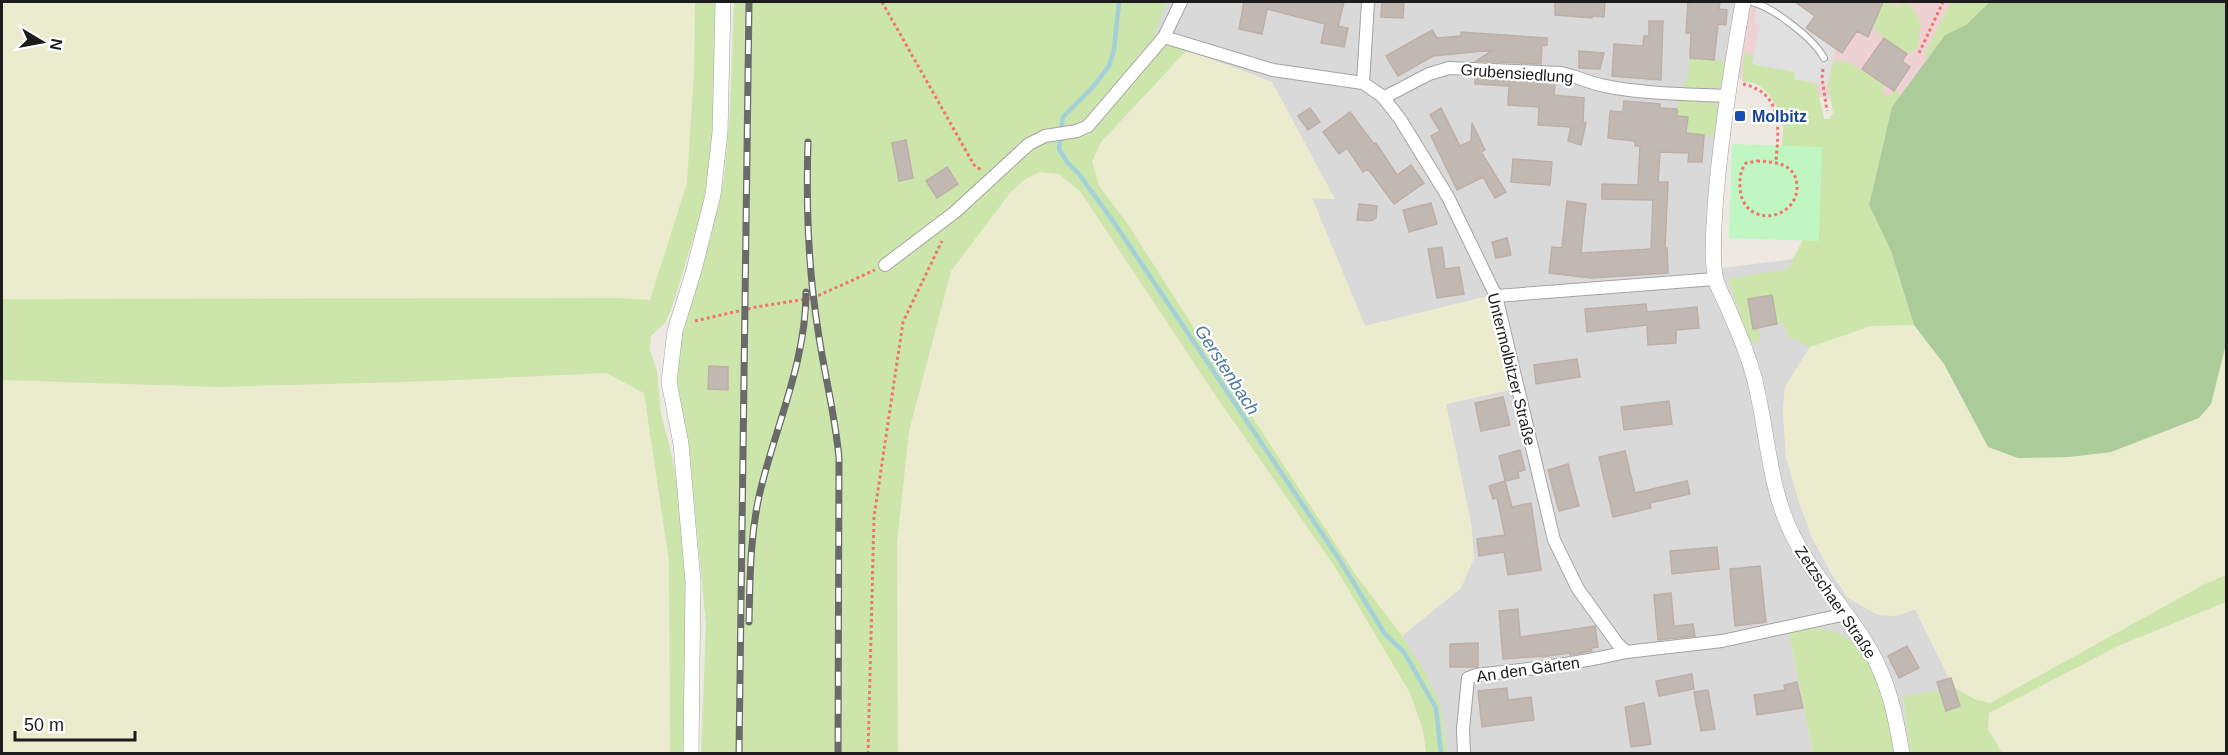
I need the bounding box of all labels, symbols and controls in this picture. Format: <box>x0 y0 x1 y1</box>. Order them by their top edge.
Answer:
north arrow <box>12 12 72 72</box>
text: N <box>47 37 66 52</box>
street label: Grubensiedlung <box>1460 61 1574 86</box>
place label: Molbitz <box>1752 108 1807 125</box>
marker: Molbitz <box>1733 109 1747 123</box>
street label: Untermolbitzer Straße <box>1484 291 1539 447</box>
water label: Gerstenbach <box>1191 321 1263 419</box>
street label: Zetzschaer Straße <box>1792 543 1879 662</box>
street label: An den Gärten <box>1475 654 1581 685</box>
scale bar <box>15 704 135 742</box>
text: 50 m <box>24 715 64 735</box>

